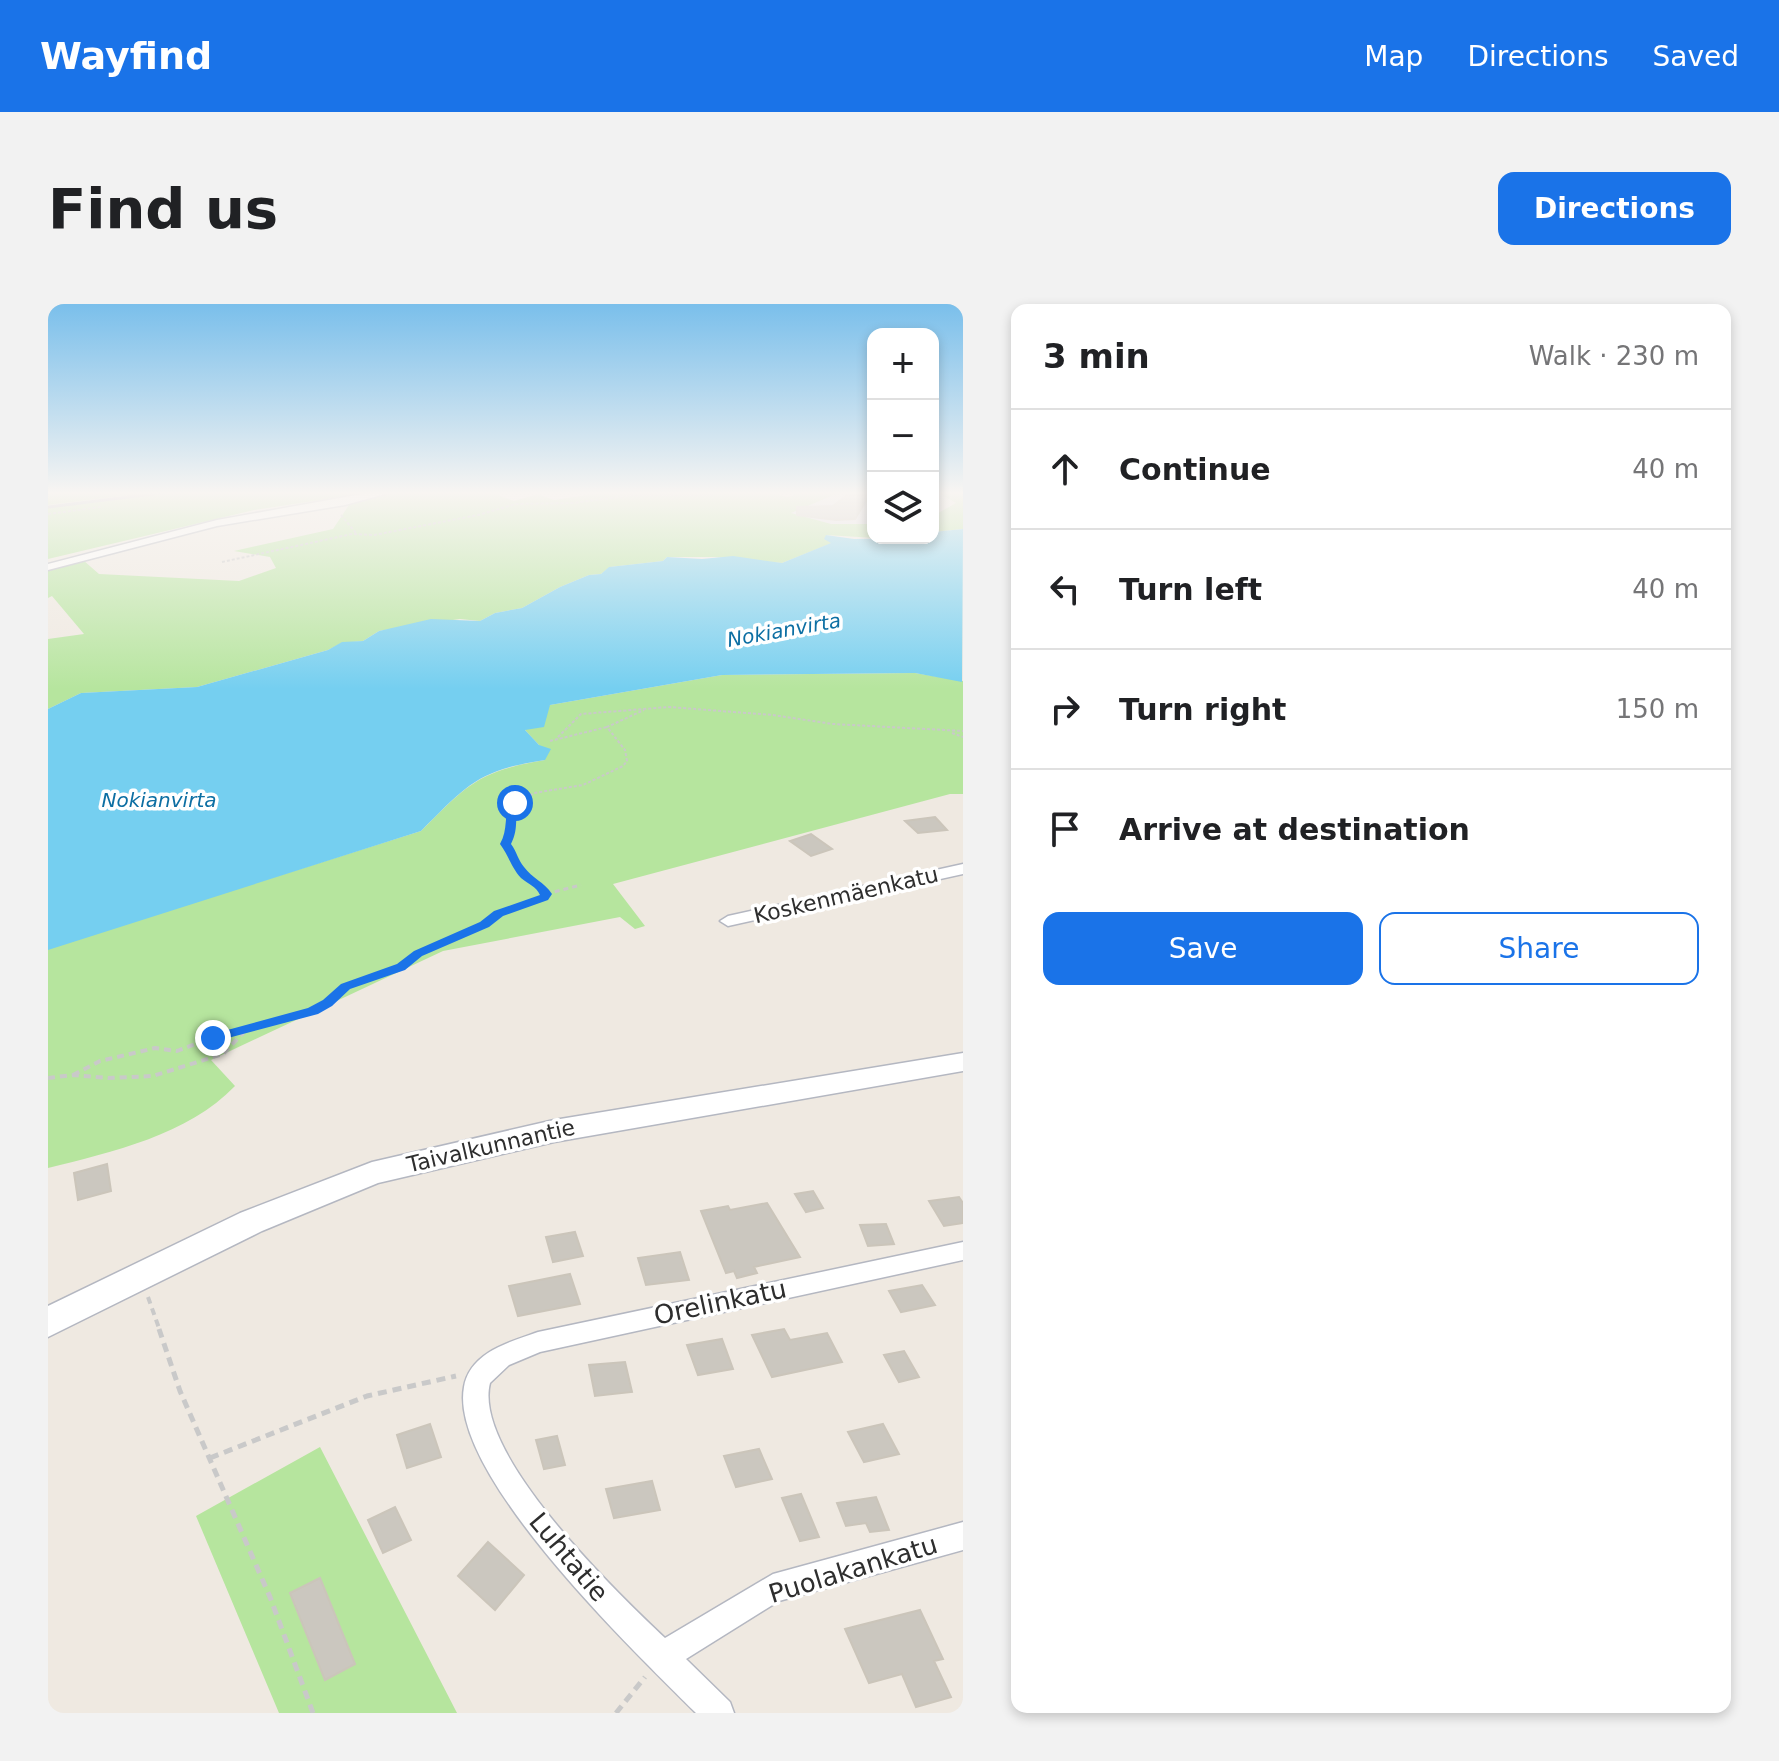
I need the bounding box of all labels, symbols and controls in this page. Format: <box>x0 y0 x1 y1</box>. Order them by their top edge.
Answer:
text: Wayfind <box>40 34 212 78</box>
text: Map <box>1364 40 1423 73</box>
text: Directions <box>1467 40 1608 73</box>
text: Saved <box>1652 40 1739 73</box>
button: Directions <box>1498 172 1731 245</box>
text: Find us <box>48 176 278 241</box>
map controls <box>867 328 939 544</box>
button: + <box>867 328 939 400</box>
text: 3 min <box>1043 336 1150 376</box>
text: Walk · 230 m <box>1529 341 1699 371</box>
button: − <box>867 400 939 472</box>
icon: ahead <box>1043 447 1087 491</box>
text: Continue <box>1119 452 1271 487</box>
text: 40 m <box>1632 454 1699 484</box>
button: layers <box>867 472 939 544</box>
icon: left <box>1043 567 1087 611</box>
text: Turn left <box>1119 572 1262 607</box>
text: 40 m <box>1632 574 1699 604</box>
water label: Nokianvirta <box>725 608 843 652</box>
icon: right <box>1043 687 1087 731</box>
text: Turn right <box>1119 692 1286 727</box>
text: 150 m <box>1616 694 1699 724</box>
route start <box>497 785 533 821</box>
water label: Nokianvirta <box>102 788 216 812</box>
icon: arrive <box>1043 807 1087 851</box>
text: Arrive at destination <box>1119 812 1470 847</box>
street label: Koskenmäenkatu <box>751 862 941 928</box>
button: Save <box>1043 912 1363 985</box>
button: Share <box>1379 912 1699 985</box>
route end <box>195 1020 231 1056</box>
street label: Taivalkunnantie <box>404 1115 577 1178</box>
street label: Orelinkatu <box>651 1273 789 1331</box>
street label: Luhtatie <box>523 1507 615 1607</box>
street label: Puolakankatu <box>765 1529 941 1609</box>

